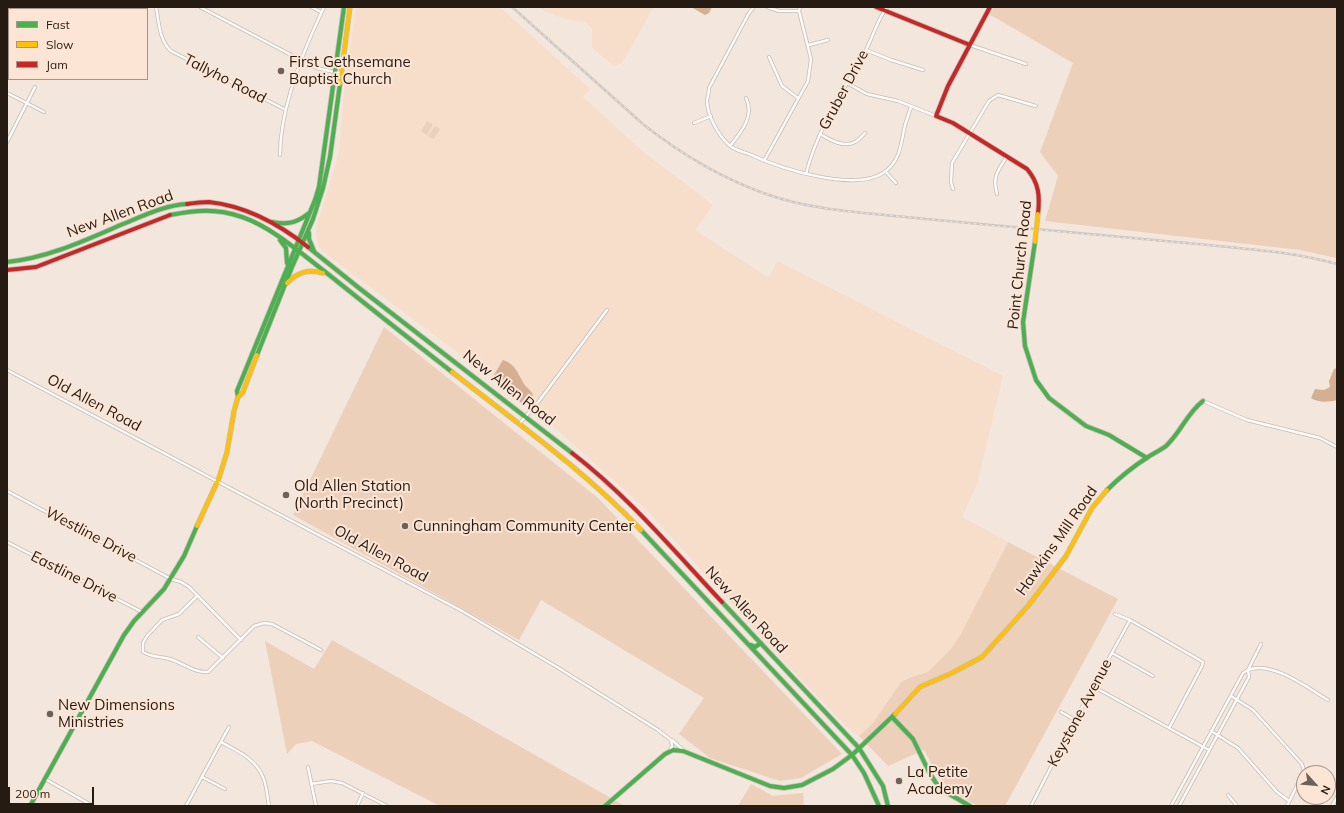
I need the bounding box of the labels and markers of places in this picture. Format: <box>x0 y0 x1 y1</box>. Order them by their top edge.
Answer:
place label: First Gethsemane Baptist Church <box>289 53 411 88</box>
marker: First Gethsemane Baptist Church <box>276 66 286 76</box>
place label: Old Allen Station (North Precinct) <box>294 477 411 512</box>
marker: Old Allen Station (North Precinct) <box>281 490 291 500</box>
place label: Cunningham Community Center <box>413 517 634 535</box>
marker: Cunningham Community Center <box>400 521 410 531</box>
place label: New Dimensions Ministries <box>58 696 175 731</box>
marker: New Dimensions Ministries <box>45 709 55 719</box>
place label: La Petite Academy <box>907 763 973 798</box>
marker: La Petite Academy <box>894 776 904 786</box>

